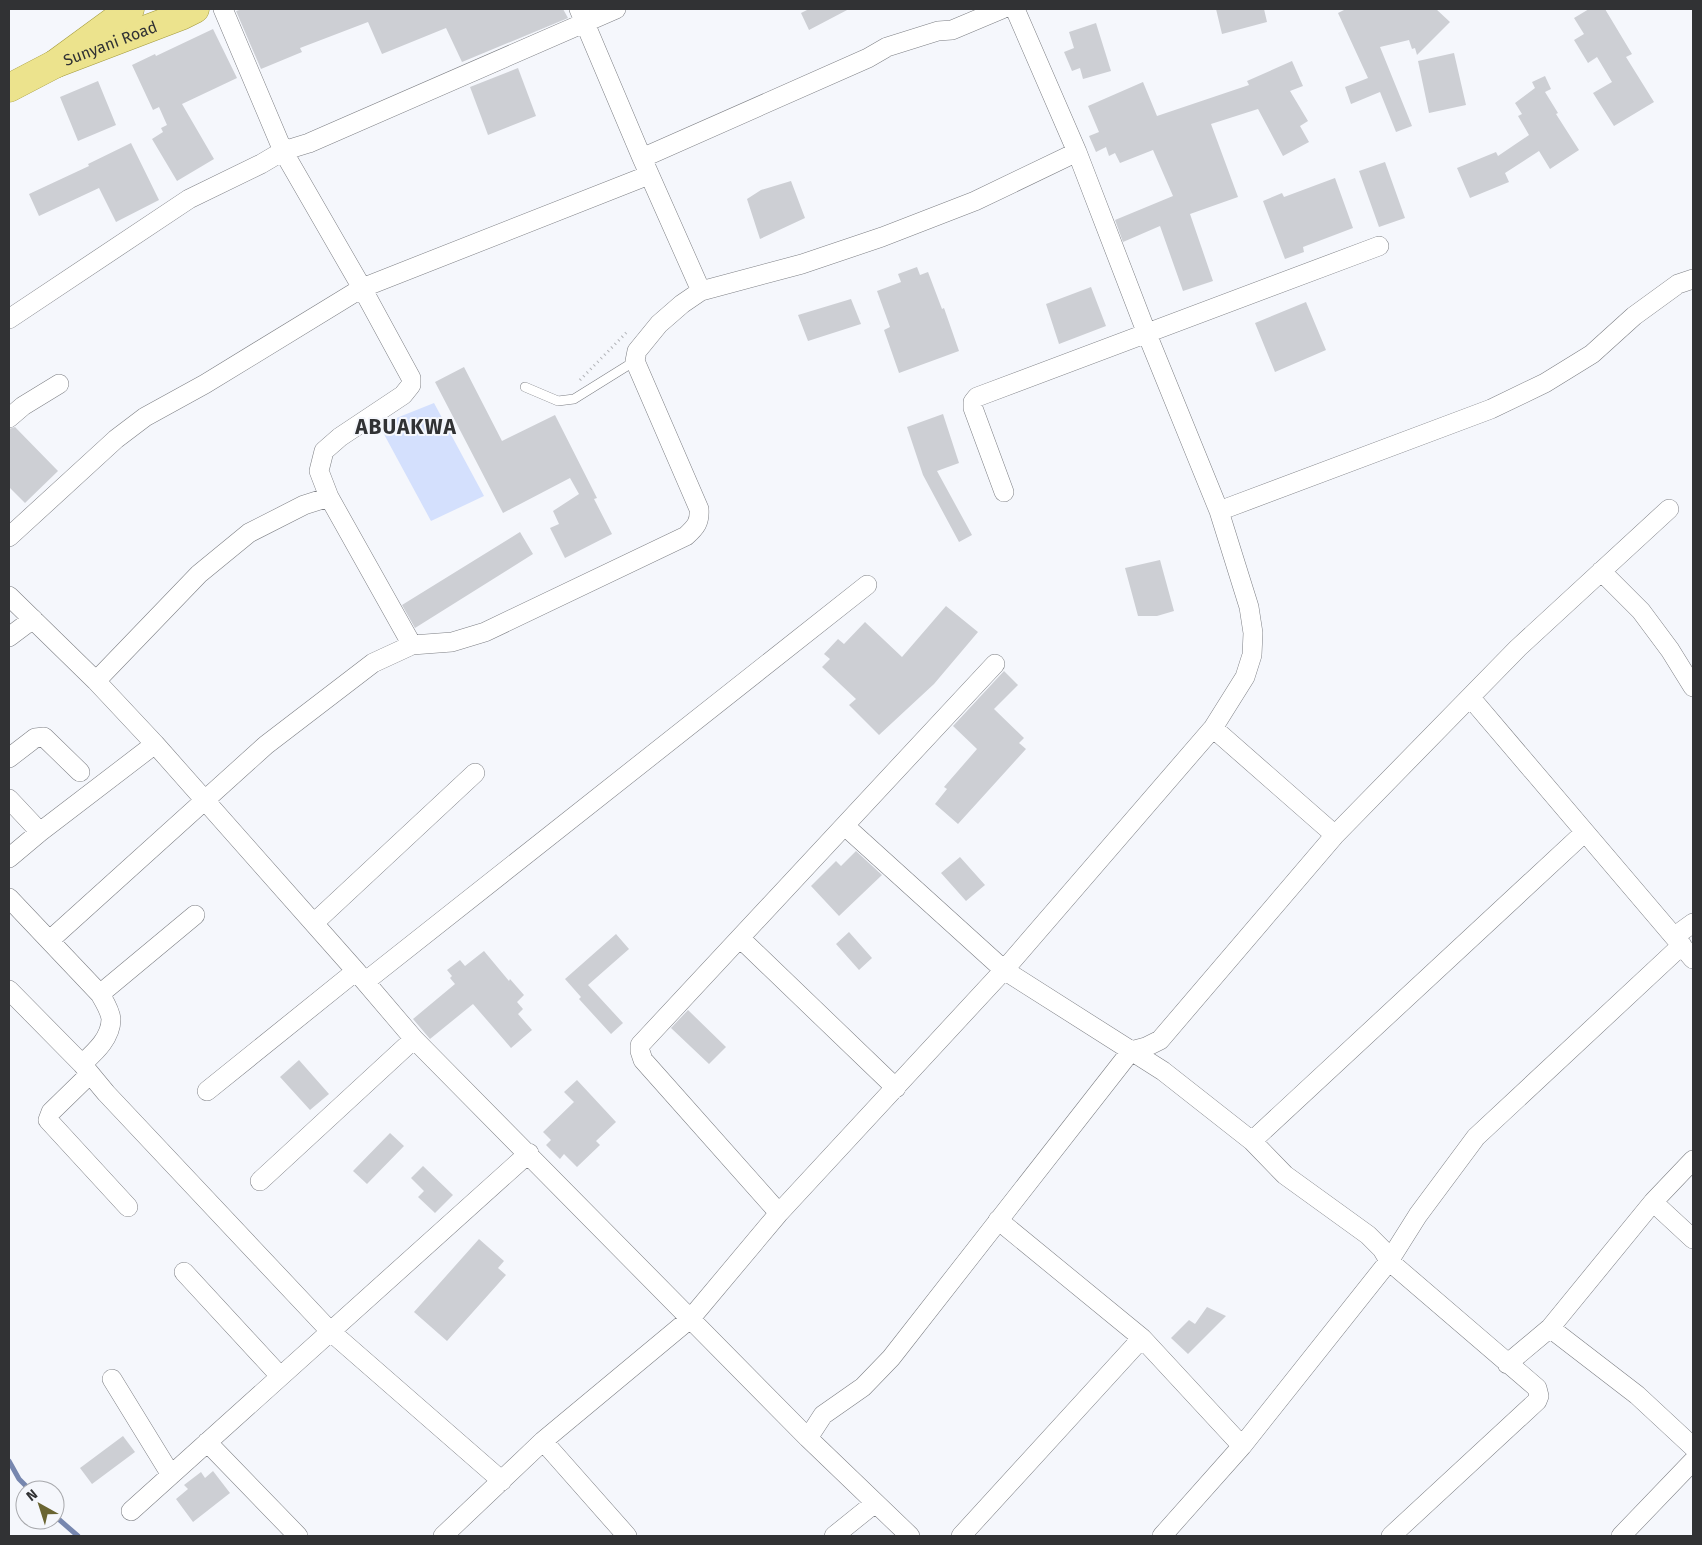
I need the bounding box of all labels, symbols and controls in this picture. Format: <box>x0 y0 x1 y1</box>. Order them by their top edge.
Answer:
street label: Sunyani Road <box>61 17 160 70</box>
district label: ABUAKWA <box>354 414 457 440</box>
north arrow <box>15 1480 65 1530</box>
text: N <box>23 1486 41 1505</box>

